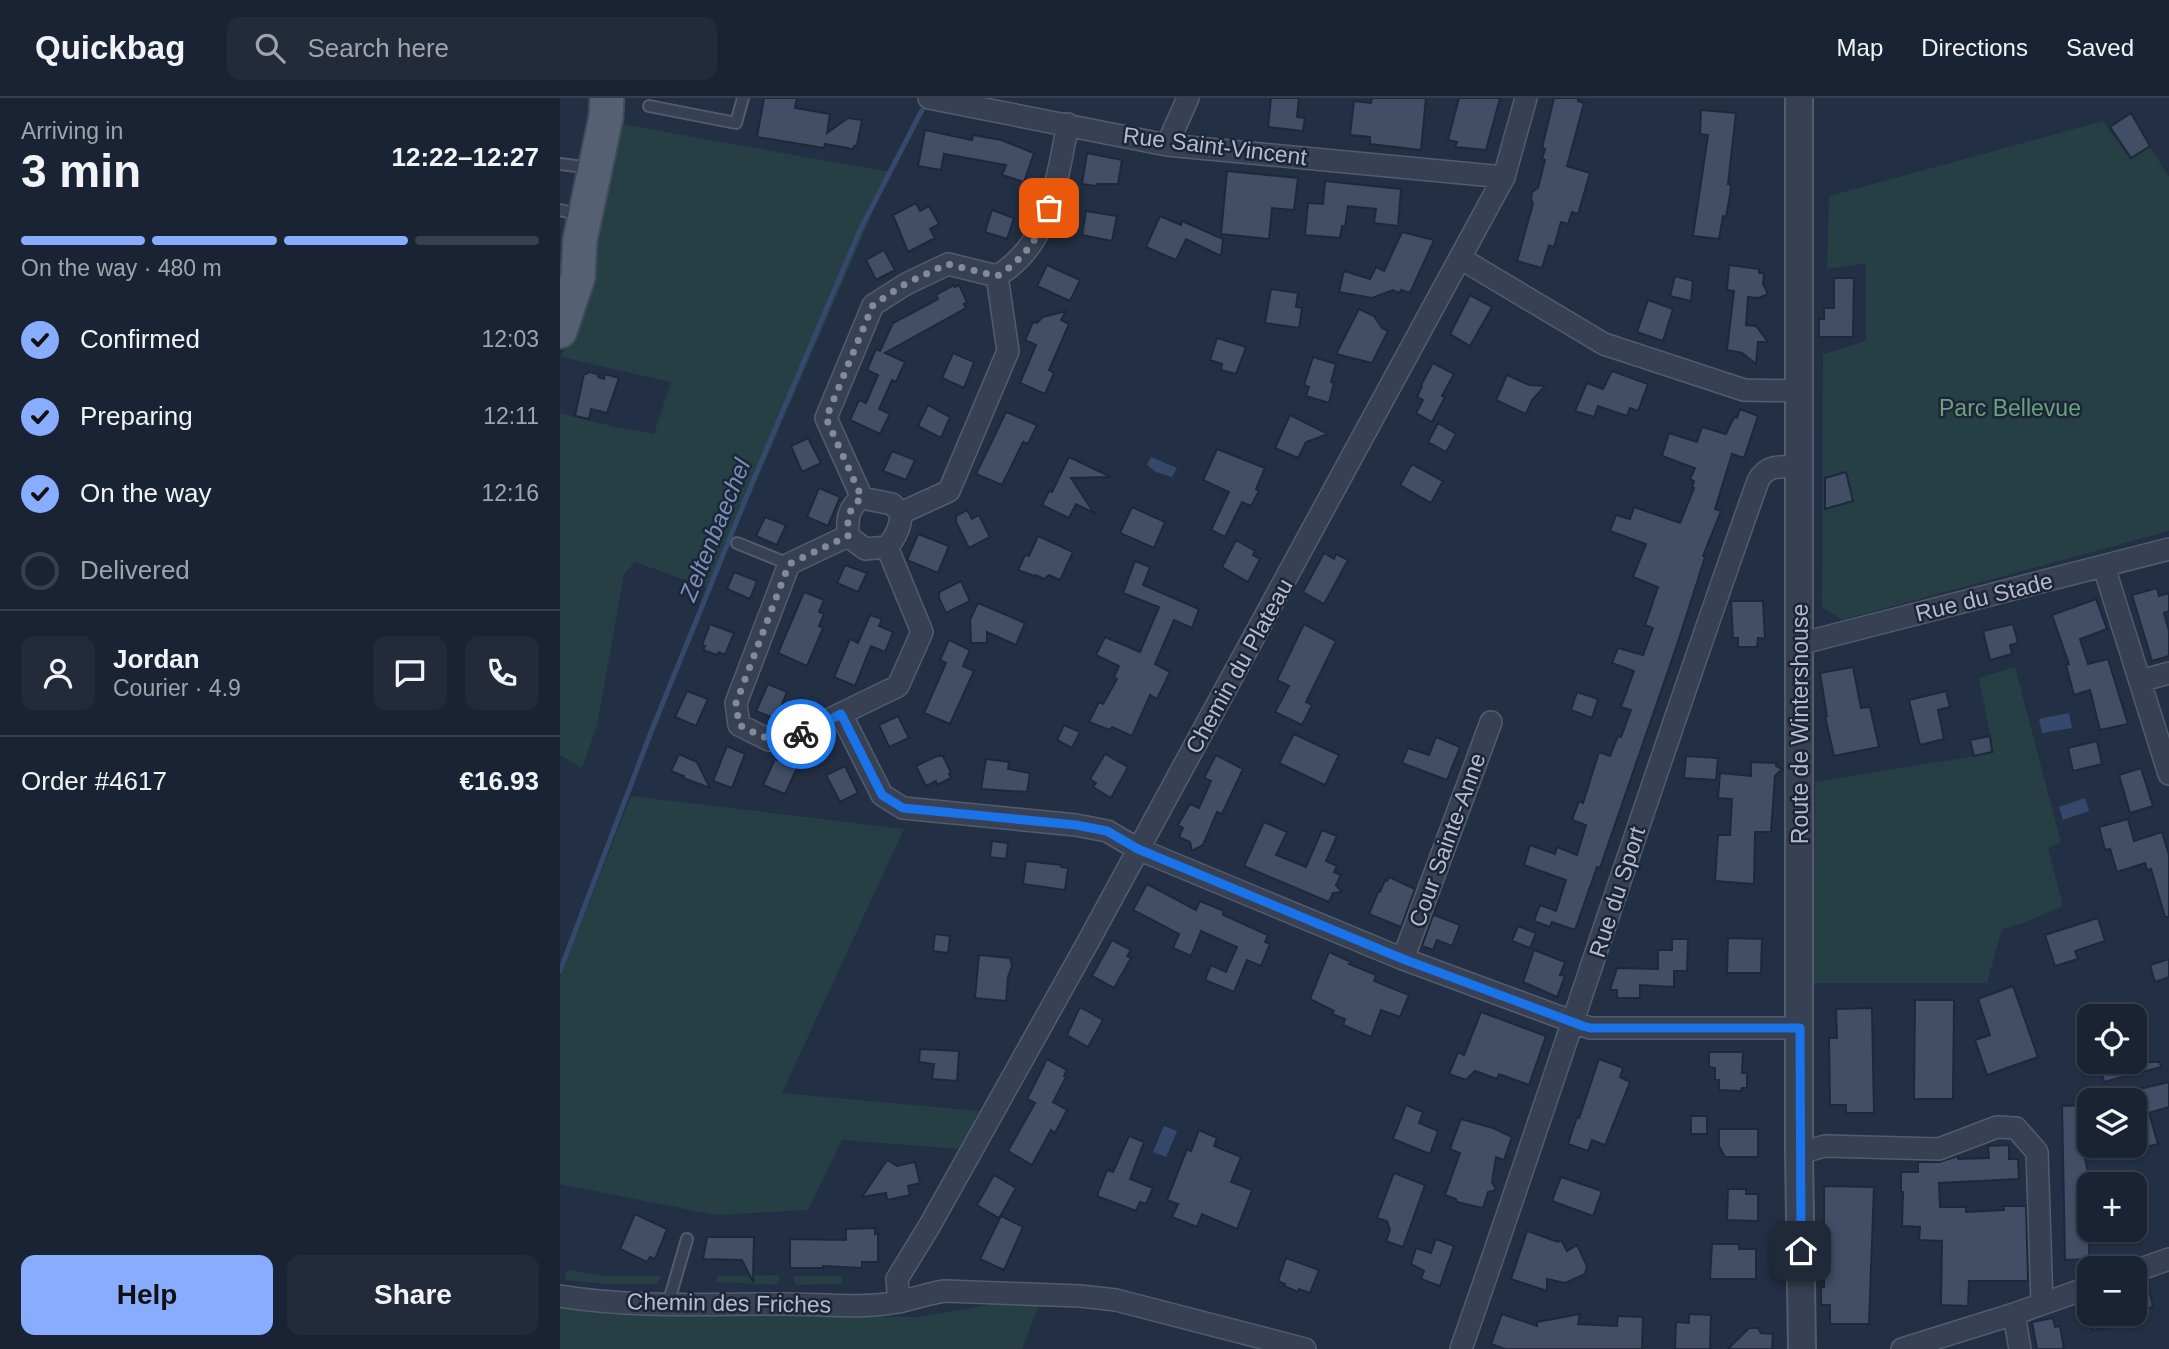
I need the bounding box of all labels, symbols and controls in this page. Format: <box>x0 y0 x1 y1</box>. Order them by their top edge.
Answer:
search box <box>227 17 717 80</box>
text: Quickbag <box>35 29 185 66</box>
icon: search <box>251 29 289 67</box>
text: Search here <box>307 33 449 63</box>
text: Map <box>1837 34 1883 61</box>
text: Directions <box>1921 34 2028 61</box>
text: Saved <box>2066 34 2134 61</box>
text: Arriving in <box>21 118 123 144</box>
street label: Rue Saint-Vincent <box>1122 122 1309 170</box>
text: 12:22–12:27 <box>392 142 539 172</box>
text: 3 min <box>21 145 141 197</box>
pin <box>1019 178 1079 238</box>
icon: bag <box>1030 189 1068 227</box>
text: On the way · 480 m <box>21 255 222 281</box>
icon: check <box>21 321 59 359</box>
text: Confirmed <box>80 324 200 354</box>
text: 12:03 <box>481 326 539 352</box>
park label: Parc Bellevue <box>1939 395 2081 421</box>
icon: check <box>21 398 59 436</box>
text: Preparing <box>80 401 193 431</box>
text: 12:11 <box>483 403 539 429</box>
water label: Zeltenbaechel <box>673 454 756 606</box>
icon: check <box>21 475 59 513</box>
text: On the way <box>80 478 212 508</box>
text: 12:16 <box>481 480 539 506</box>
text: Delivered <box>80 555 190 585</box>
street label: Rue du Stade <box>1913 567 2055 627</box>
street label: Chemin du Plateau <box>1180 574 1298 758</box>
street label: Route de Wintershouse <box>1787 604 1813 844</box>
button: person <box>21 636 95 710</box>
button: chat <box>373 636 447 710</box>
button: phone <box>465 636 539 710</box>
text: Jordan <box>113 644 200 674</box>
text: Courier · 4.9 <box>113 675 241 701</box>
courier <box>766 699 836 769</box>
icon: bike <box>782 715 820 753</box>
street label: Cour Sainte-Anne <box>1404 750 1490 930</box>
text: Order #4617 <box>21 766 167 796</box>
text: €16.93 <box>459 766 539 796</box>
street label: Rue du Sport <box>1584 823 1650 960</box>
map controls <box>2077 1004 2147 1326</box>
button: locate <box>2077 1004 2147 1074</box>
button: layers <box>2077 1088 2147 1158</box>
button: + <box>2077 1172 2147 1242</box>
pin <box>1771 1221 1831 1281</box>
icon: home <box>1782 1232 1820 1270</box>
button: Help <box>21 1255 273 1335</box>
button: Share <box>287 1255 539 1335</box>
button: − <box>2077 1256 2147 1326</box>
street label: Chemin des Friches <box>627 1288 831 1318</box>

